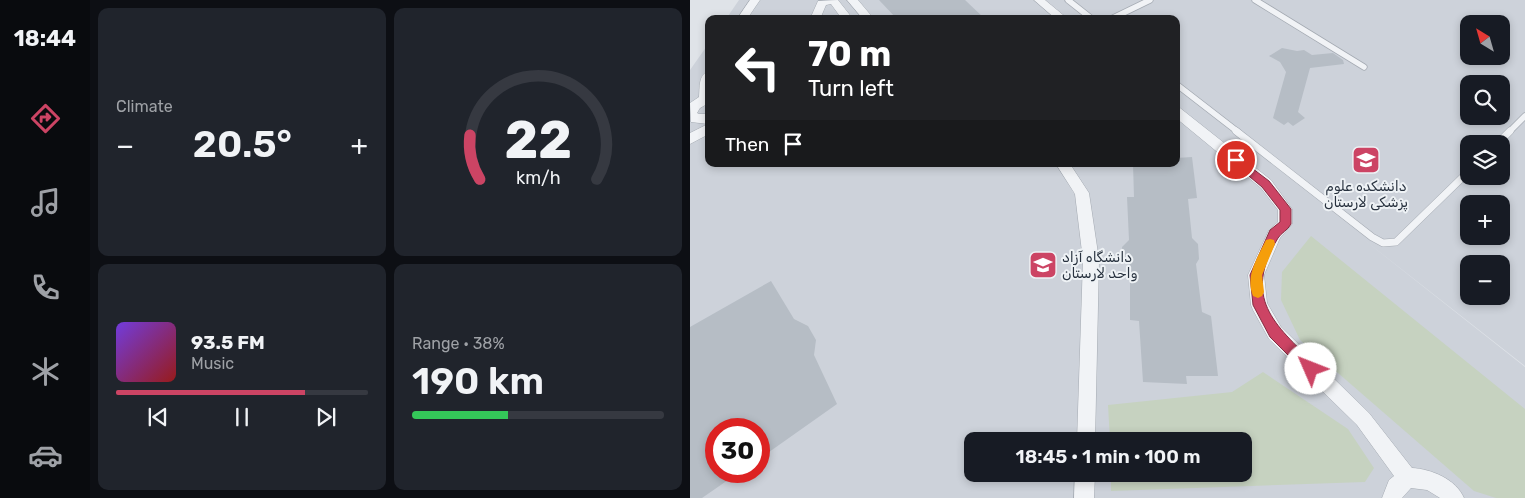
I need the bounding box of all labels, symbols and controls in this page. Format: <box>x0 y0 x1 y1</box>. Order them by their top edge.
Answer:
north arrow <box>1460 15 1510 65</box>
map controls <box>1460 15 1510 305</box>
text: 18:44 <box>14 25 76 52</box>
text: 70 m <box>808 33 891 75</box>
icon: left <box>725 35 790 100</box>
text: Turn left <box>808 75 894 102</box>
button: search <box>1460 75 1510 125</box>
text: Climate <box>116 97 173 116</box>
icon: directions <box>28 101 63 136</box>
text: 22 <box>504 109 572 171</box>
text: 20.5° <box>193 121 292 167</box>
text: − <box>116 129 134 162</box>
text: + <box>351 129 368 162</box>
icon: arrive <box>779 130 807 158</box>
text: Then <box>725 133 769 156</box>
button: layers <box>1460 135 1510 185</box>
pin <box>1215 139 1257 181</box>
school or university icon: دانشکده علوم پزشکی لارستان <box>1351 145 1381 175</box>
icon: arrive <box>1222 146 1250 174</box>
text: km/h <box>516 167 560 188</box>
place label: دانشکده علوم پزشکی لارستان <box>1324 178 1408 212</box>
icon: music <box>28 185 63 220</box>
button: + <box>1460 195 1510 245</box>
place label: دانشگاه آزاد واحد لارستان <box>1062 249 1137 282</box>
school or university icon: دانشگاه آزاد واحد لارستان <box>1028 250 1058 280</box>
button: − <box>1460 255 1510 305</box>
icon: phone <box>28 270 63 305</box>
text: 93.5 FM <box>191 331 265 354</box>
text: Range · 38% <box>412 334 505 353</box>
position arrow <box>1284 342 1336 394</box>
icon: climate <box>28 354 63 389</box>
text: Music <box>191 354 234 373</box>
text: 190 km <box>412 358 544 404</box>
icon: previous <box>144 403 172 431</box>
icon: pause <box>228 403 256 431</box>
icon: next <box>312 403 340 431</box>
speed limit sign: 30 <box>705 418 770 483</box>
icon: car <box>28 438 63 473</box>
text: 18:45 · 1 min · 100 m <box>1016 445 1200 468</box>

